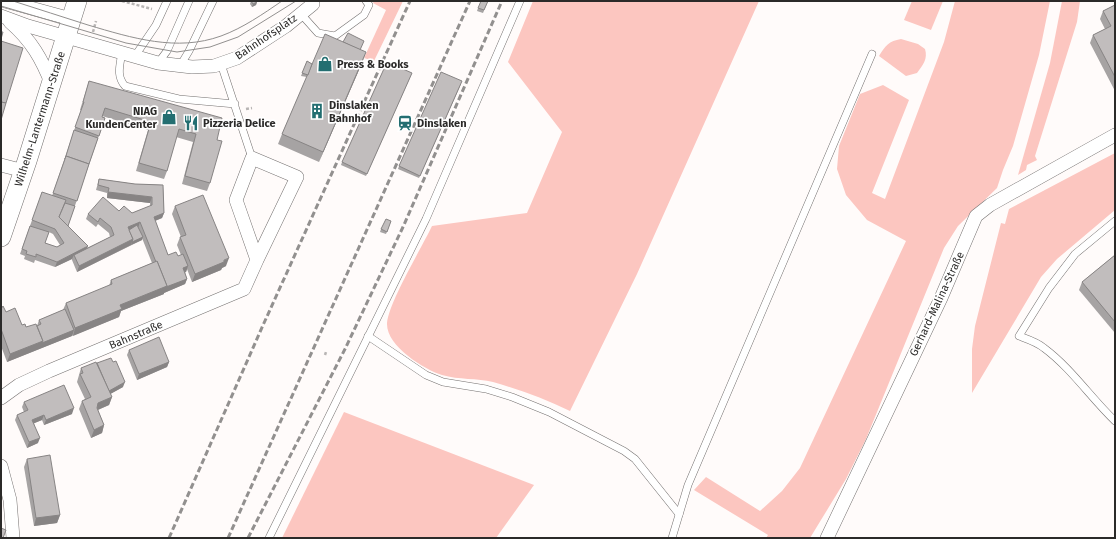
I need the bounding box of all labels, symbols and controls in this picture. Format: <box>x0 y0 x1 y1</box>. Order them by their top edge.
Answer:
street label: Bahnhofsplatz <box>233 11 299 62</box>
street label: Wilhelm-Lantermann-Straße <box>12 50 68 188</box>
shop icon: Press & Books <box>316 55 334 73</box>
place label: Press & Books <box>337 58 409 71</box>
place label: Dinslaken Bahnhof <box>329 99 379 125</box>
building icon: Dinslaken Bahnhof <box>308 102 326 120</box>
place label: NIAG KundenCenter <box>85 105 158 131</box>
shop icon: NIAG KundenCenter <box>160 108 178 126</box>
restaurant icon: Pizzeria Delice <box>182 114 200 132</box>
station icon: Dinslaken <box>396 114 414 132</box>
place label: Pizzeria Delice <box>203 117 276 130</box>
place label: Dinslaken <box>417 117 467 130</box>
street label: Gerhard-Malina-Straße <box>907 250 967 358</box>
street label: Bahnstraße <box>107 318 165 352</box>

